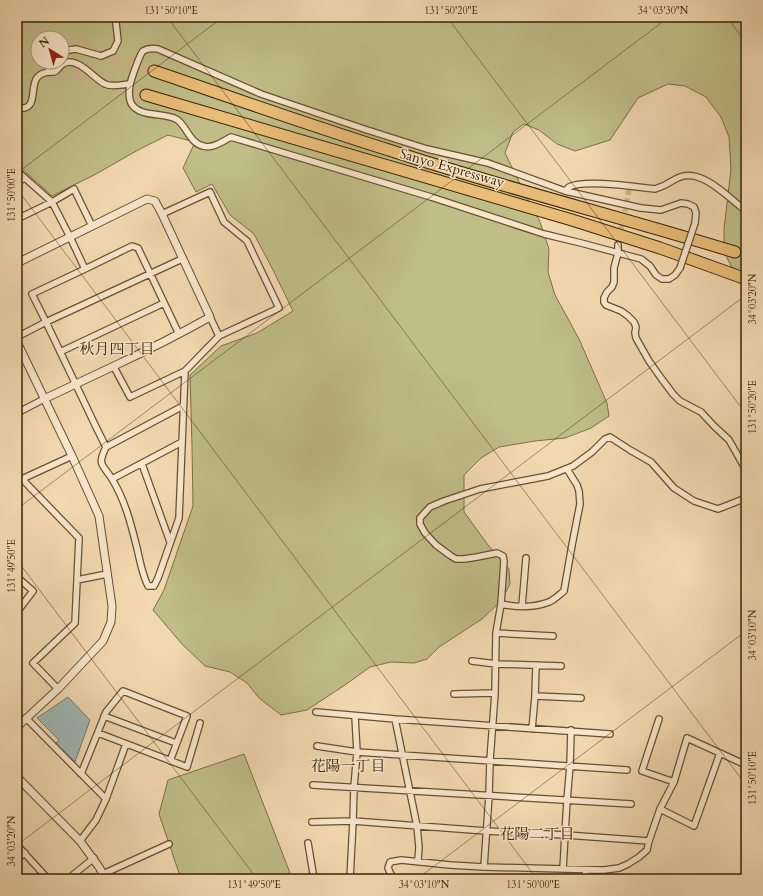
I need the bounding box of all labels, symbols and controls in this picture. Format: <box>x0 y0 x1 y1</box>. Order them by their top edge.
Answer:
text: 131°50'10"E <box>144 4 198 18</box>
text: 131°50'20"E <box>424 4 478 18</box>
text: 34°03'30"N <box>638 4 689 18</box>
north arrow <box>30 30 70 70</box>
text: N <box>36 33 53 51</box>
street label: Sanyo Expressway <box>397 144 507 192</box>
text: 131°50'00"E <box>5 168 19 222</box>
text: 34°03'20"N <box>746 273 760 324</box>
district label: 秋月四丁目 <box>79 339 155 359</box>
text: 131°50'20"E <box>746 380 760 434</box>
text: 131°49'50"E <box>5 539 19 593</box>
text: 34°03'10"N <box>746 609 760 660</box>
text: 131°50'10"E <box>746 751 760 805</box>
district label: 花陽一丁目 <box>310 756 386 776</box>
text: 34°03'20"N <box>5 815 19 866</box>
district label: 花陽二丁目 <box>499 824 575 844</box>
text: 131°49'50"E <box>227 878 281 892</box>
text: 34°03'10"N <box>399 878 450 892</box>
text: 131°50'00"E <box>506 878 560 892</box>

